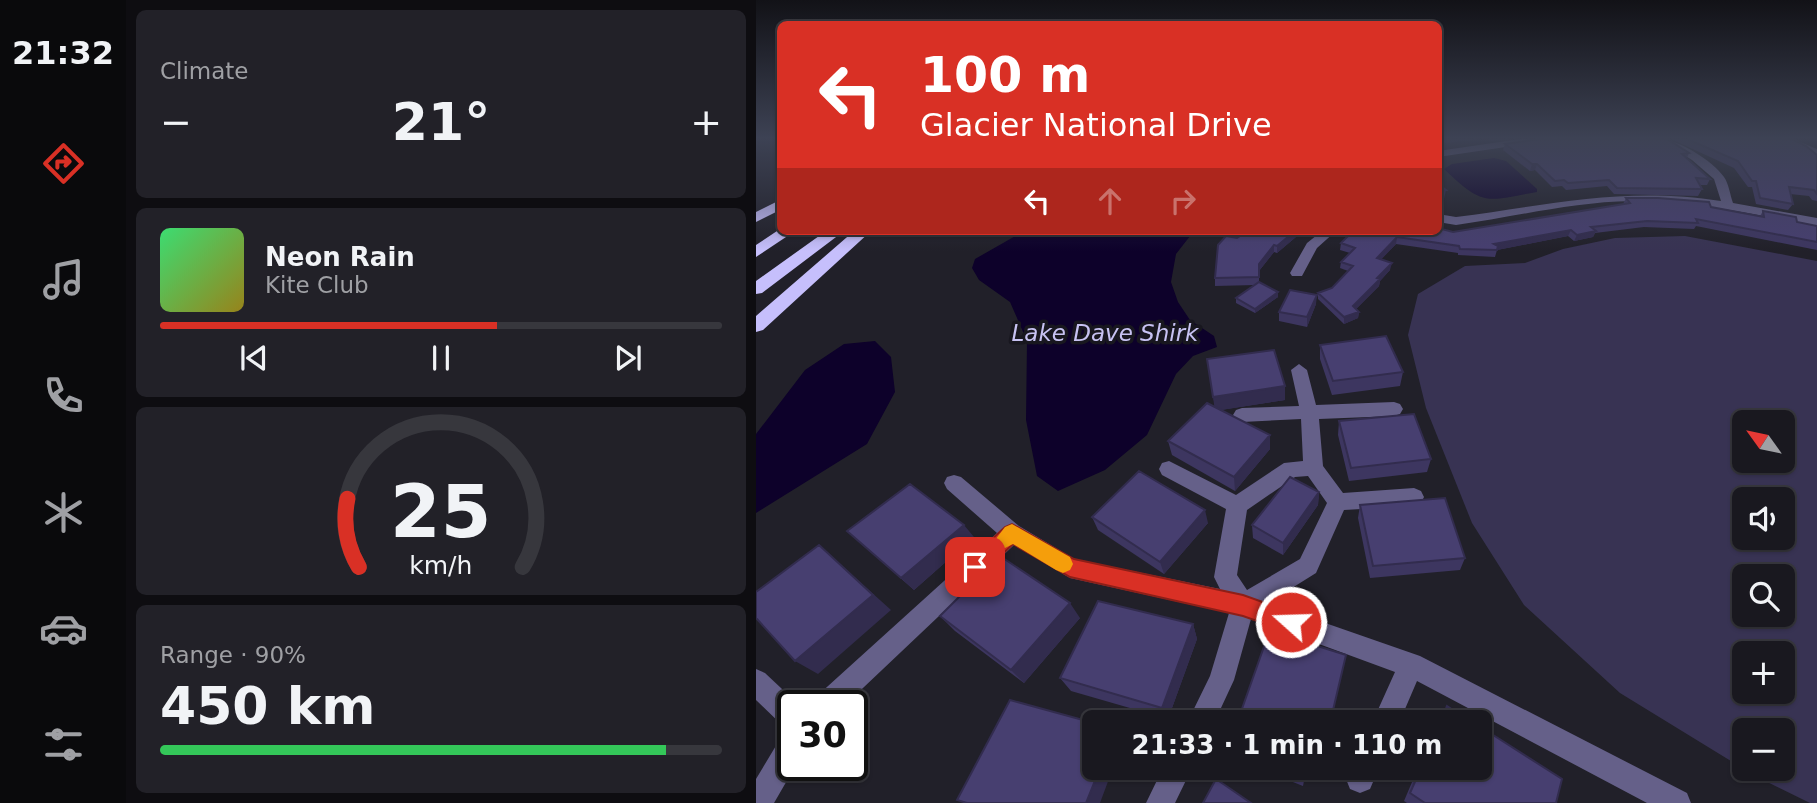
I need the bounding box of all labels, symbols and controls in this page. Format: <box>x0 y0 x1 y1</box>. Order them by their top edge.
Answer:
text: 21:32 <box>12 34 114 72</box>
text: 100 m <box>920 47 1090 104</box>
icon: left <box>805 49 896 140</box>
text: Climate <box>160 58 249 84</box>
text: 21° <box>392 92 490 152</box>
text: − <box>160 100 192 144</box>
text: + <box>690 100 722 144</box>
text: Glacier National Drive <box>920 106 1272 144</box>
icon: directions <box>39 139 88 188</box>
icon: left <box>1018 182 1056 220</box>
icon: ahead <box>1091 182 1129 220</box>
icon: right <box>1164 182 1202 220</box>
text: Neon Rain <box>265 242 415 272</box>
icon: music <box>39 255 88 304</box>
text: Kite Club <box>265 272 369 298</box>
water label: Lake Dave Shirk <box>1012 320 1200 346</box>
icon: previous <box>235 339 273 377</box>
icon: pause <box>422 339 460 377</box>
icon: next <box>609 339 647 377</box>
icon: phone <box>39 371 88 420</box>
north arrow <box>1732 410 1796 472</box>
map controls <box>1732 410 1795 781</box>
text: 25 <box>390 469 492 554</box>
button: sound <box>1732 487 1795 550</box>
icon: climate <box>39 488 88 537</box>
pin <box>945 537 1005 597</box>
icon: arrive <box>956 548 994 586</box>
text: km/h <box>409 550 473 579</box>
button: search <box>1732 564 1795 627</box>
position arrow <box>1254 585 1328 659</box>
icon: car <box>39 604 88 653</box>
button: + <box>1732 641 1795 704</box>
text: Range · 90% <box>160 642 306 668</box>
text: 450 km <box>160 676 375 736</box>
speed limit sign: 30 <box>777 690 868 781</box>
button: − <box>1732 718 1795 781</box>
icon: filters <box>39 720 88 769</box>
text: 21:33 · 1 min · 110 m <box>1132 730 1442 760</box>

